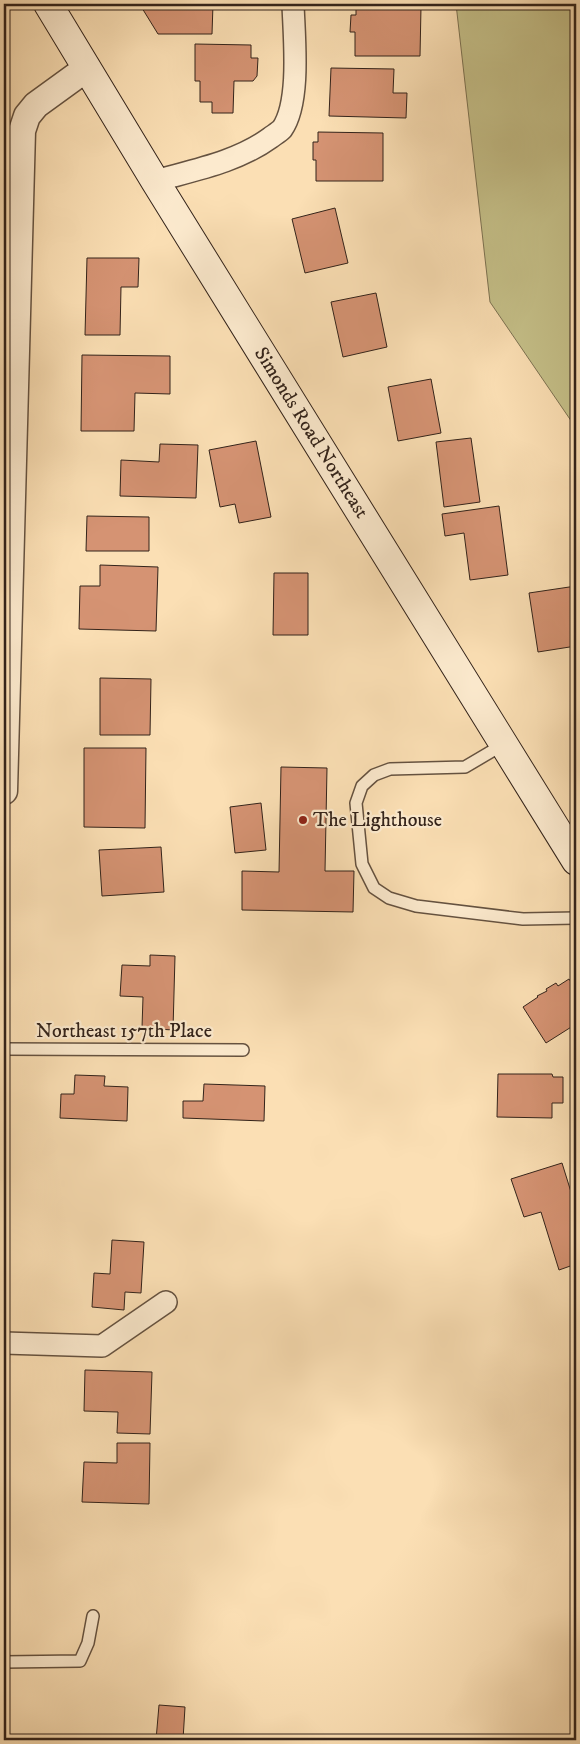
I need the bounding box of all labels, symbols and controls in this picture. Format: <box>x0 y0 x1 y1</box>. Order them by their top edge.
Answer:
street label: Simonds Road Northeast <box>248 343 374 523</box>
place label: The Lighthouse <box>313 808 442 833</box>
marker: The Lighthouse <box>297 814 309 826</box>
street label: Northeast 157th Place <box>36 1019 212 1044</box>

